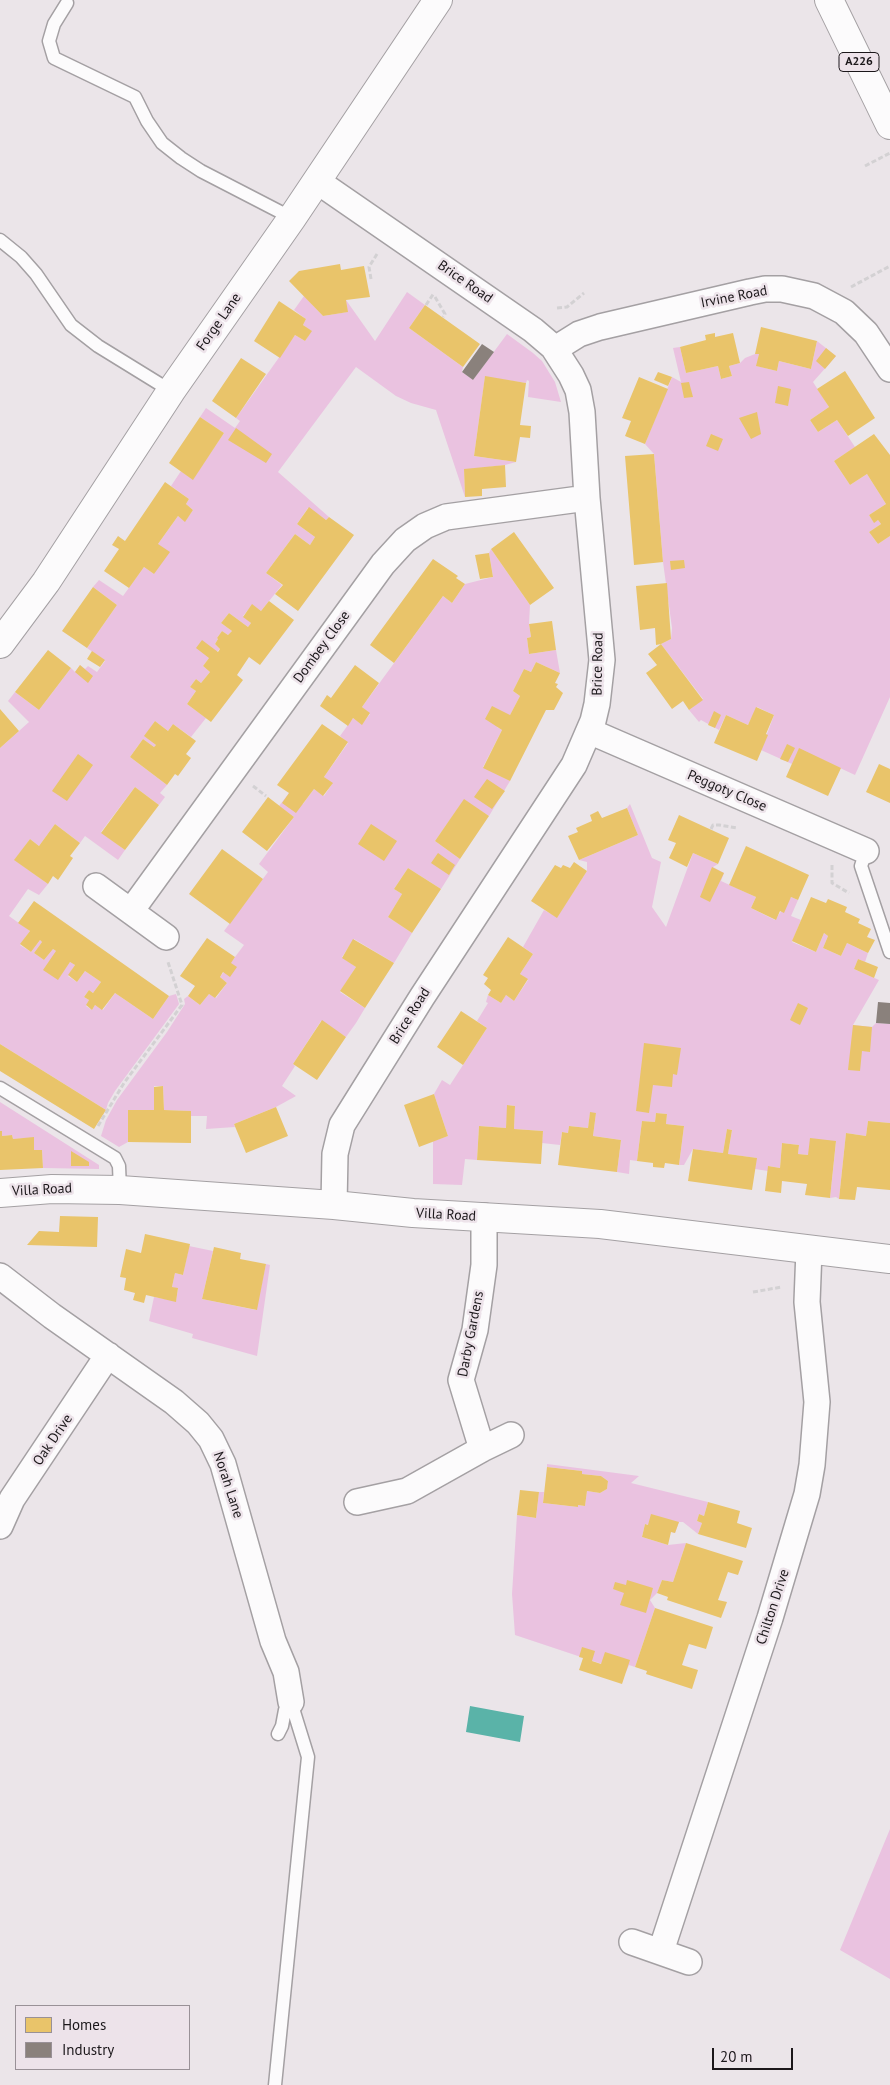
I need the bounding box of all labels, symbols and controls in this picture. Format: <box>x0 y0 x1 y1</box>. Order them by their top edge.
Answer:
road number: A226 <box>839 52 879 72</box>
street label: Brice Road <box>434 257 496 307</box>
street label: Irvine Road <box>699 282 769 312</box>
street label: Forge Lane <box>193 290 245 354</box>
street label: Dombey Close <box>290 608 354 686</box>
street label: Brice Road <box>589 632 607 696</box>
street label: Peggoty Close <box>685 767 769 815</box>
street label: Brice Road <box>386 985 434 1047</box>
street label: Villa Road <box>12 1180 72 1200</box>
street label: Villa Road <box>416 1205 476 1225</box>
street label: Darby Gardens <box>454 1290 488 1378</box>
street label: Oak Drive <box>30 1411 76 1469</box>
street label: Norah Lane <box>209 1450 247 1520</box>
street label: Chilton Drive <box>753 1567 793 1647</box>
legend <box>15 2005 190 2070</box>
text: Homes <box>62 2015 106 2034</box>
scale bar <box>715 2038 796 2070</box>
text: Industry <box>62 2040 114 2059</box>
text: 20 m <box>720 2047 753 2066</box>

